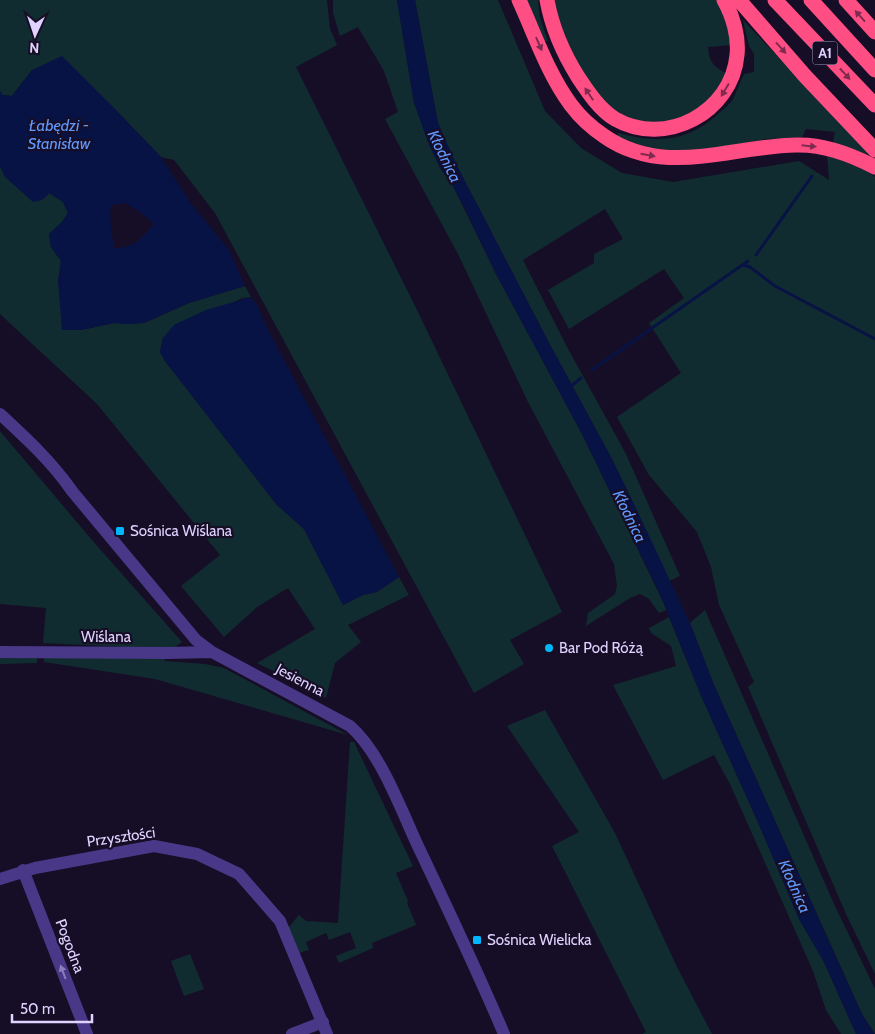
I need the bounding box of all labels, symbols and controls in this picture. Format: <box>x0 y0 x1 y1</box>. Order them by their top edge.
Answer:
north arrow <box>10 10 60 60</box>
one-way arrow <box>855 10 866 23</box>
one-way arrow <box>536 37 544 51</box>
text: N <box>29 39 40 57</box>
one-way arrow <box>775 41 786 54</box>
road number: A1 <box>812 42 838 64</box>
one-way arrow <box>839 67 851 79</box>
one-way arrow <box>720 83 729 96</box>
one-way arrow <box>585 87 594 100</box>
water label: Łabędzi - Stanisław <box>28 116 91 153</box>
water label: Kłodnica <box>424 127 465 186</box>
one-way arrow <box>801 142 817 150</box>
one-way arrow <box>640 151 656 159</box>
water label: Kłodnica <box>609 487 650 546</box>
place label: Sośnica Wiślana <box>130 522 233 540</box>
marker: Sośnica Wiślana <box>114 525 126 537</box>
street label: Wiślana <box>81 628 132 646</box>
place label: Bar Pod Różą <box>559 639 644 657</box>
marker: Bar Pod Różą <box>543 642 555 654</box>
street label: Jesienna <box>272 659 328 701</box>
street label: Przyszłości <box>86 823 156 851</box>
water label: Kłodnica <box>774 857 815 916</box>
street label: Pogodna <box>52 917 89 976</box>
place label: Sośnica Wielicka <box>487 931 592 949</box>
marker: Sośnica Wielicka <box>471 934 483 946</box>
one-way arrow <box>59 964 67 979</box>
scale bar <box>12 992 92 1024</box>
text: 50 m <box>20 1000 55 1018</box>

